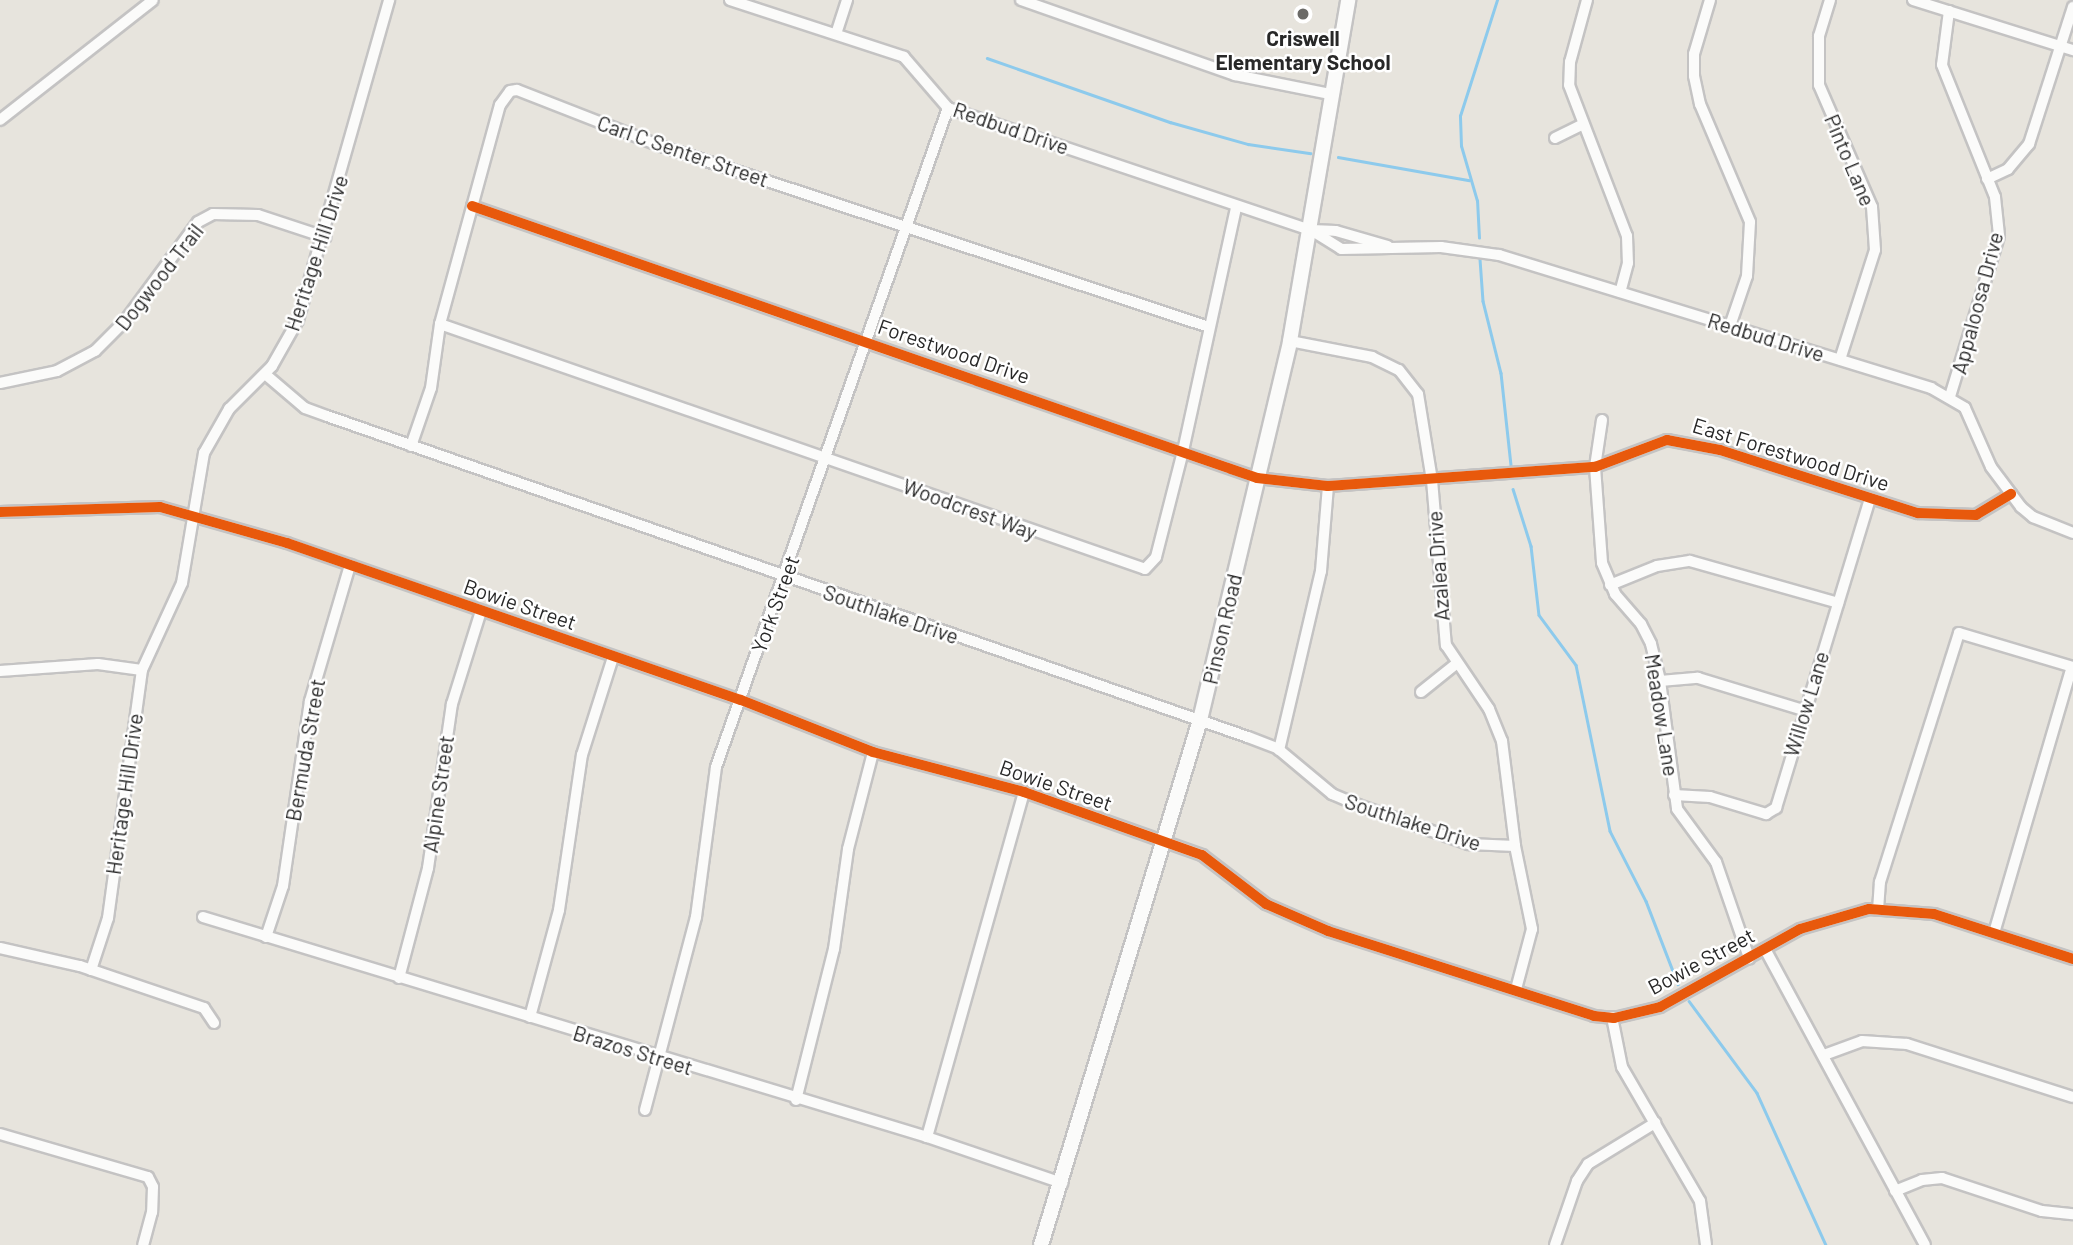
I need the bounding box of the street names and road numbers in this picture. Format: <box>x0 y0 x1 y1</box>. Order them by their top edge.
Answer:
street label: Redbud Drive <box>950 96 1072 160</box>
street label: Carl C Senter Street <box>594 110 772 192</box>
street label: Pinto Lane <box>1819 110 1881 210</box>
street label: Heritage Hill Drive <box>279 172 353 334</box>
street label: Dogwood Trail <box>110 219 208 335</box>
street label: Appaloosa Drive <box>1946 229 2008 377</box>
street label: Redbud Drive <box>1705 307 1827 367</box>
street label: Forestwood Drive <box>875 313 1033 389</box>
street label: East Forestwood Drive <box>1690 412 1892 496</box>
street label: Woodcrest Way <box>900 473 1040 545</box>
street label: Azalea Drive <box>1422 510 1454 622</box>
street label: York Street <box>746 552 804 656</box>
street label: Pinson Road <box>1197 571 1247 687</box>
street label: Bowie Street <box>460 573 580 635</box>
street label: Southlake Drive <box>820 579 962 649</box>
street label: Willow Lane <box>1778 648 1834 760</box>
street label: Meadow Lane <box>1640 652 1684 778</box>
street label: Bermuda Street <box>280 677 330 823</box>
street label: Heritage Hill Drive <box>100 712 148 876</box>
street label: Alpine Street <box>417 734 459 854</box>
street label: Bowie Street <box>996 754 1116 816</box>
street label: Southlake Drive <box>1342 788 1484 856</box>
street label: Bowie Street <box>1643 922 1759 1000</box>
street label: Brazos Street <box>570 1020 696 1080</box>

